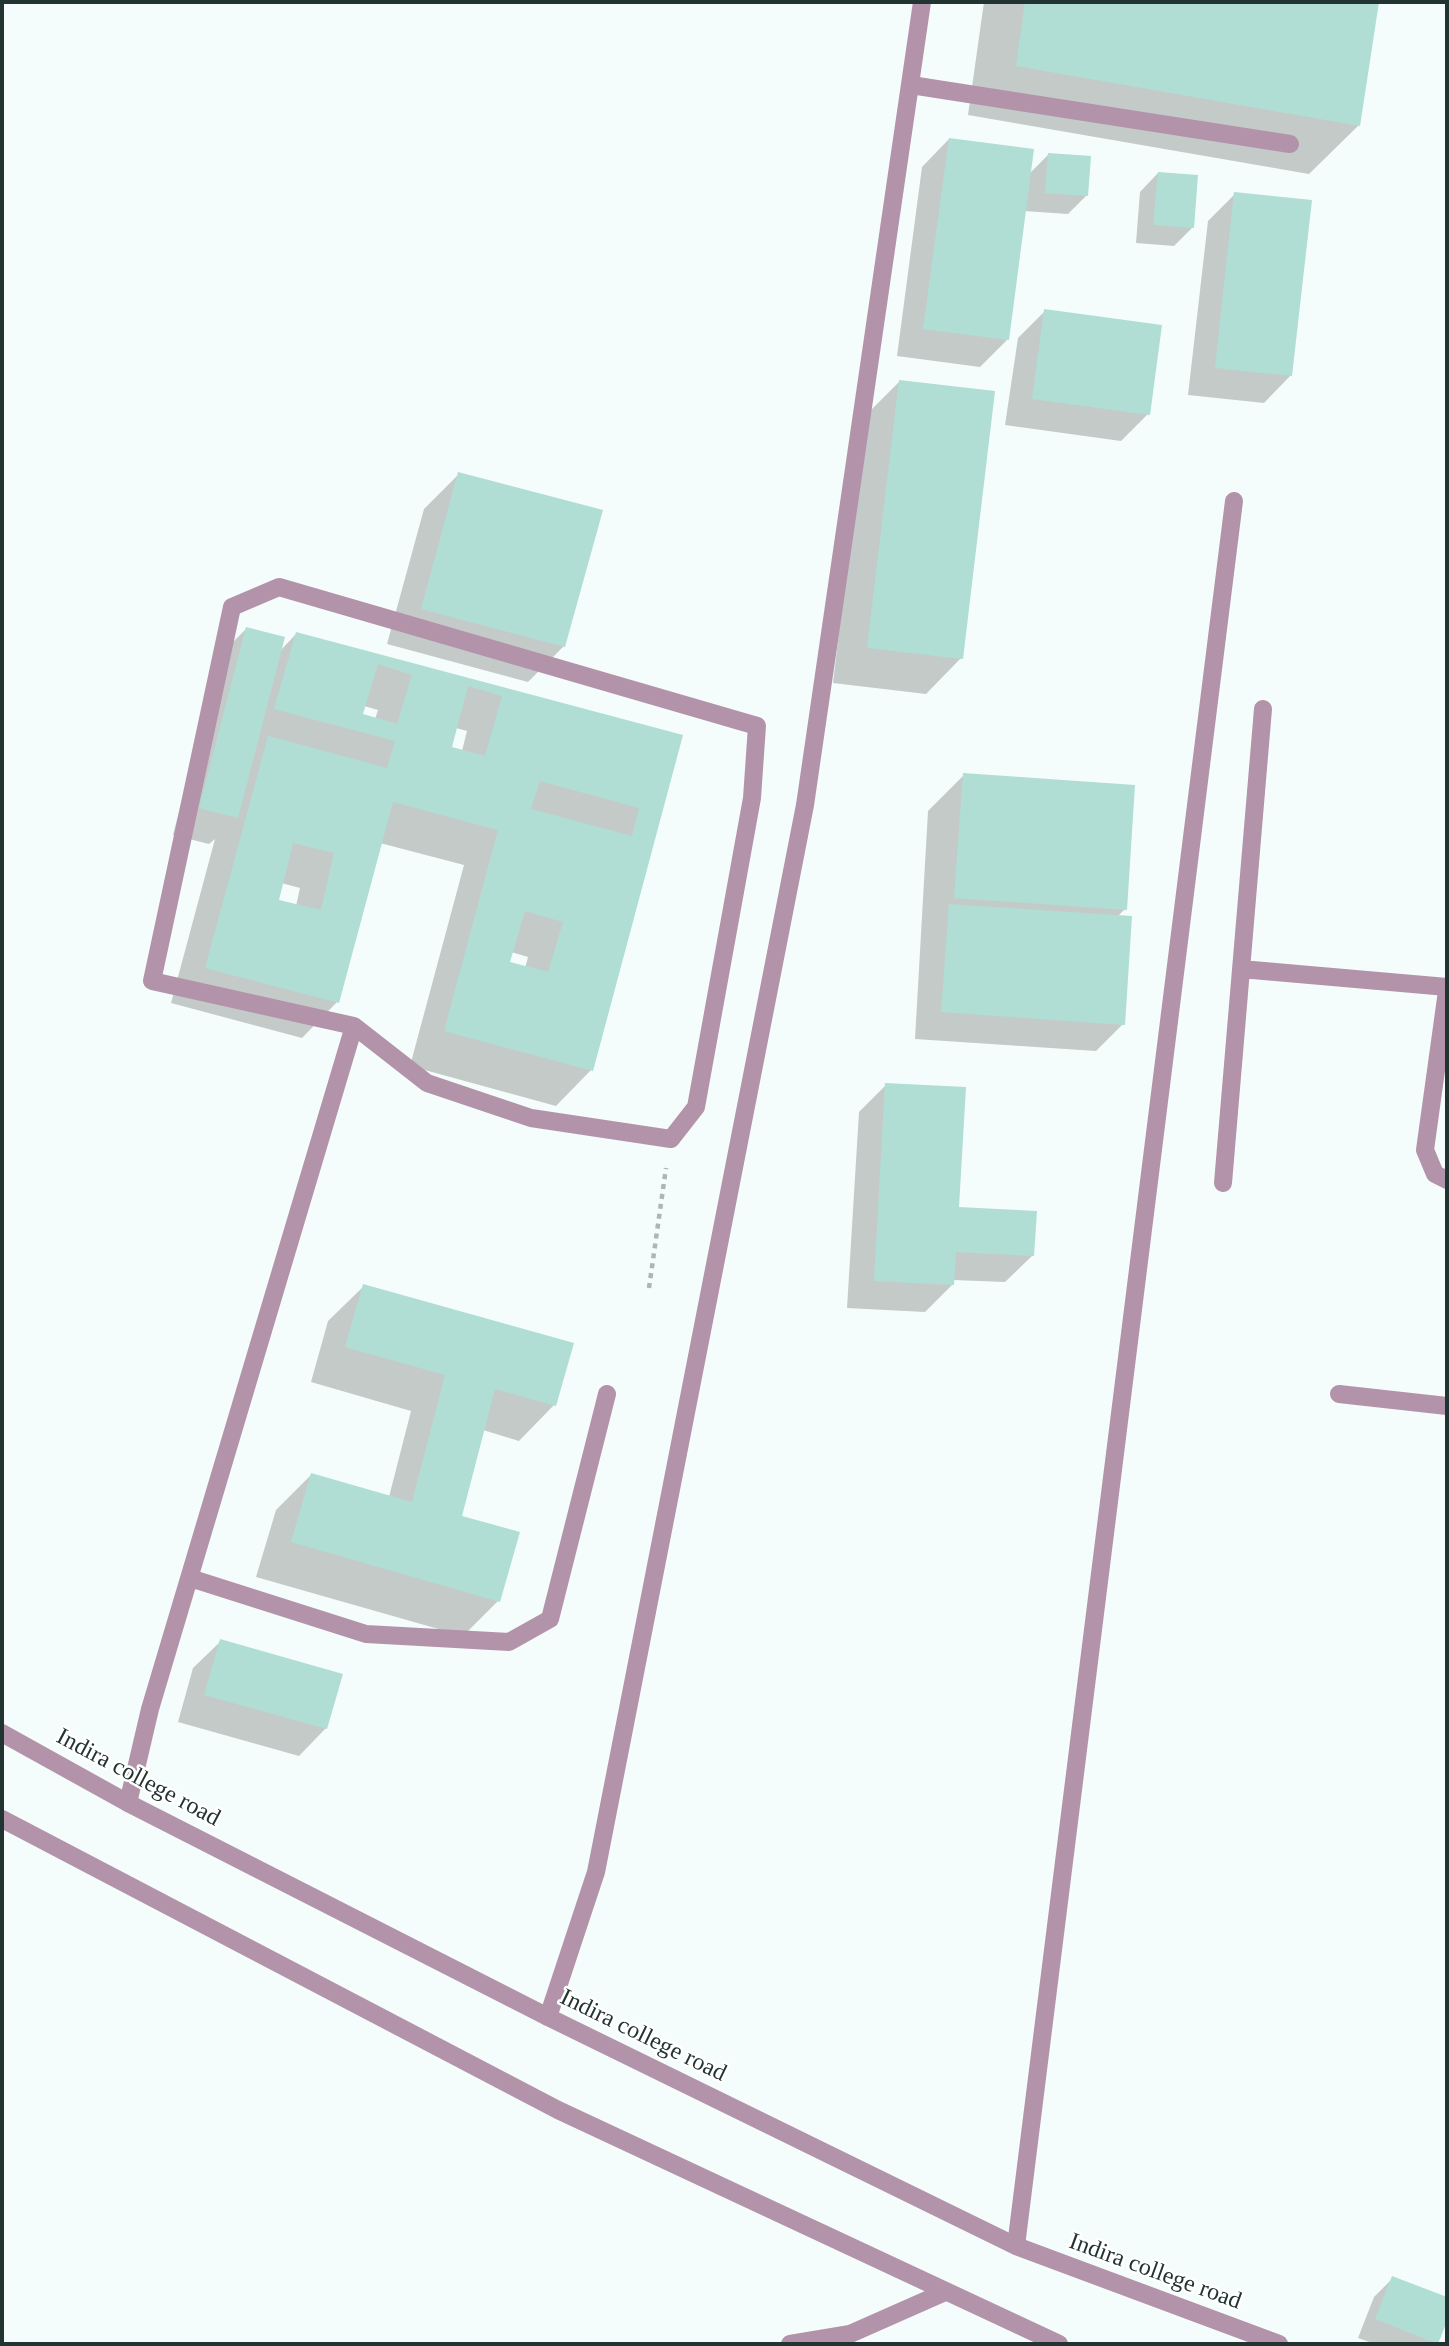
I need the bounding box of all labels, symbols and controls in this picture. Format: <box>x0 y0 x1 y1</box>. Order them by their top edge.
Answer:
street label: Indira college road <box>51 1723 225 1833</box>
street label: Indira college road <box>555 1983 731 2089</box>
street label: Indira college road <box>1065 2227 1245 2317</box>

